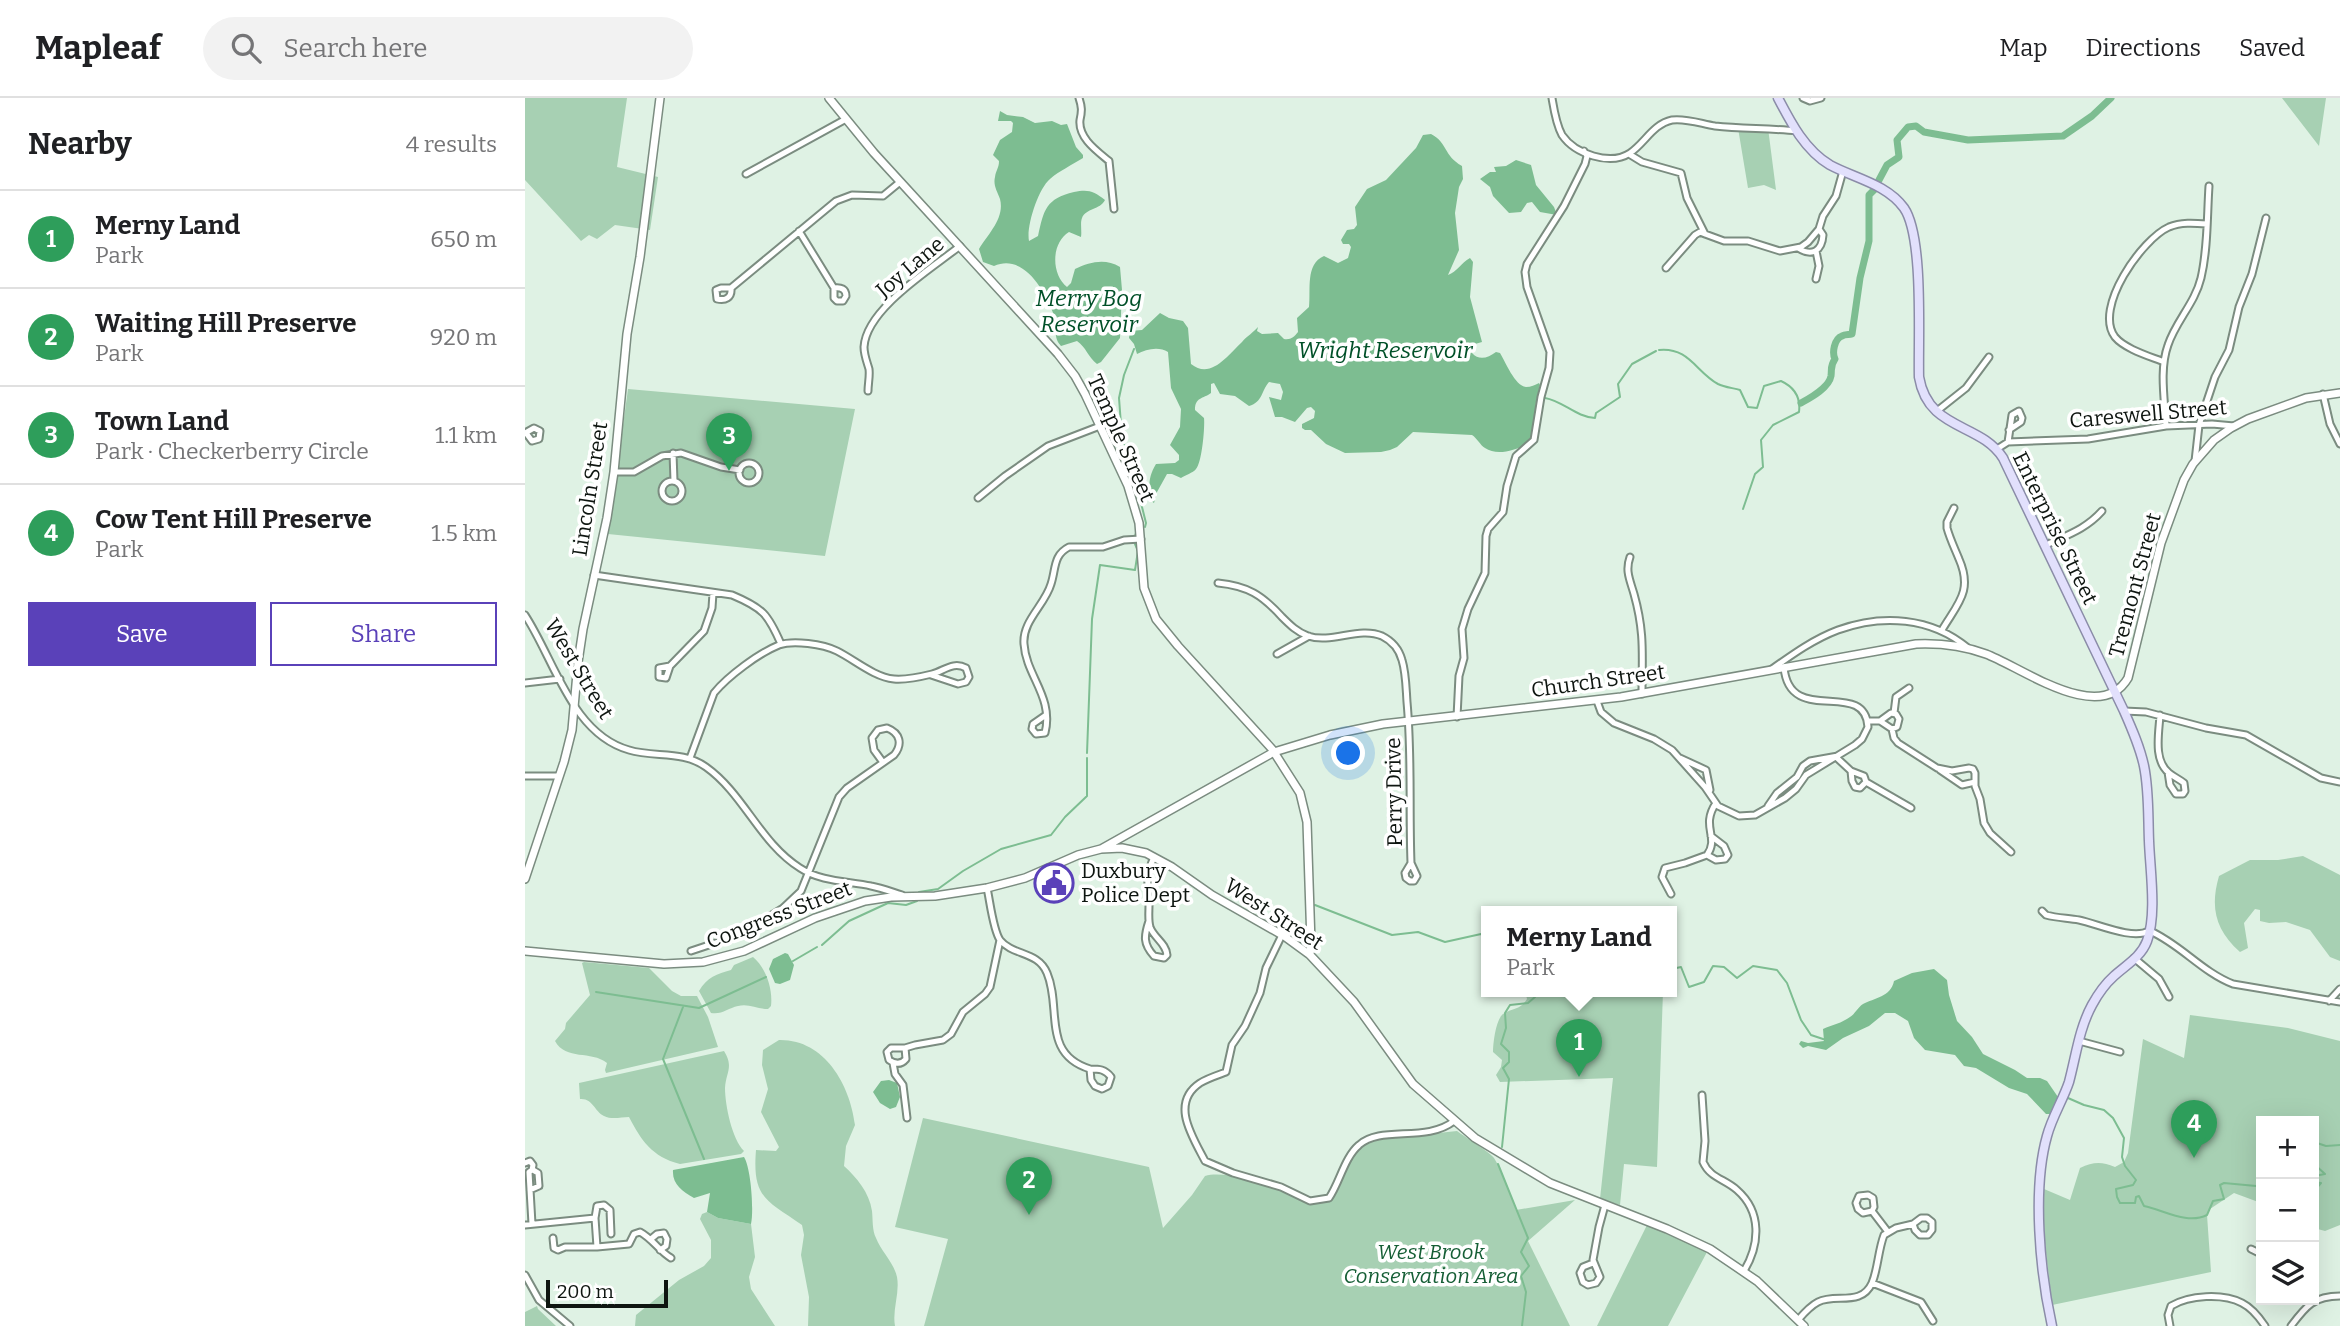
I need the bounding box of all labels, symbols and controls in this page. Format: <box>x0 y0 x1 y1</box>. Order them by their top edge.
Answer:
search box <box>203 17 693 80</box>
text: Mapleaf <box>35 28 161 68</box>
icon: search <box>227 29 265 67</box>
text: Search here <box>283 33 427 64</box>
text: Map <box>1999 34 2048 62</box>
text: Directions <box>2086 34 2201 62</box>
text: Saved <box>2239 34 2305 62</box>
text: Nearby <box>28 126 132 162</box>
text: 4 results <box>406 130 497 158</box>
text: Merny Land <box>95 210 240 241</box>
text: 1 <box>46 225 56 253</box>
text: 650 m <box>430 225 497 253</box>
street label: Joy Lane <box>870 231 949 304</box>
text: Park <box>95 241 144 269</box>
water label: Merry Bog Reservoir <box>1036 284 1142 338</box>
text: Waiting Hill Preserve <box>95 308 357 339</box>
text: 2 <box>45 323 57 351</box>
text: 920 m <box>430 323 497 351</box>
water label: Wright Reservoir <box>1298 336 1474 364</box>
text: Park <box>95 339 144 367</box>
street label: Temple Street <box>1081 370 1161 506</box>
street label: Careswell Street <box>2068 394 2228 434</box>
text: Town Land <box>95 406 229 437</box>
pin: 3 <box>706 413 752 471</box>
street label: Lincoln Street <box>567 419 614 558</box>
text: 3 <box>44 421 58 449</box>
text: 1.1 km <box>435 421 497 449</box>
text: Park · Checkerberry Circle <box>95 437 369 465</box>
street label: Enterprise Street <box>2007 447 2103 609</box>
text: Cow Tent Hill Preserve <box>95 504 372 535</box>
street label: Tremont Street <box>2103 510 2167 660</box>
text: 4 <box>44 519 58 547</box>
text: 1.5 km <box>431 519 497 547</box>
text: Park <box>95 535 144 563</box>
button: Save <box>28 602 256 666</box>
button: Share <box>270 602 497 666</box>
street label: West Street <box>539 614 619 724</box>
street label: Church Street <box>1529 659 1667 703</box>
your location <box>1331 736 1365 770</box>
street label: Perry Drive <box>1380 737 1408 847</box>
place label: Duxbury Police Dept <box>1081 858 1191 908</box>
public building icon: Duxbury Police Dept <box>1033 862 1075 904</box>
street label: West Street <box>1220 872 1329 956</box>
street label: Congress Street <box>703 875 856 955</box>
popup <box>1481 906 1677 997</box>
text: Merny Land <box>1506 922 1652 953</box>
text: Park <box>1506 953 1555 981</box>
pin: 1 <box>1556 1019 1602 1077</box>
pin: 4 <box>2171 1100 2217 1158</box>
map controls <box>2256 1116 2319 1305</box>
button: + <box>2256 1116 2319 1179</box>
pin: 2 <box>1006 1157 1052 1215</box>
button: − <box>2256 1179 2319 1242</box>
park label: West Brook Conservation Area <box>1343 1239 1519 1289</box>
button: layers <box>2256 1242 2319 1305</box>
scale bar <box>546 1277 669 1309</box>
text: 200 m <box>557 1280 614 1303</box>

